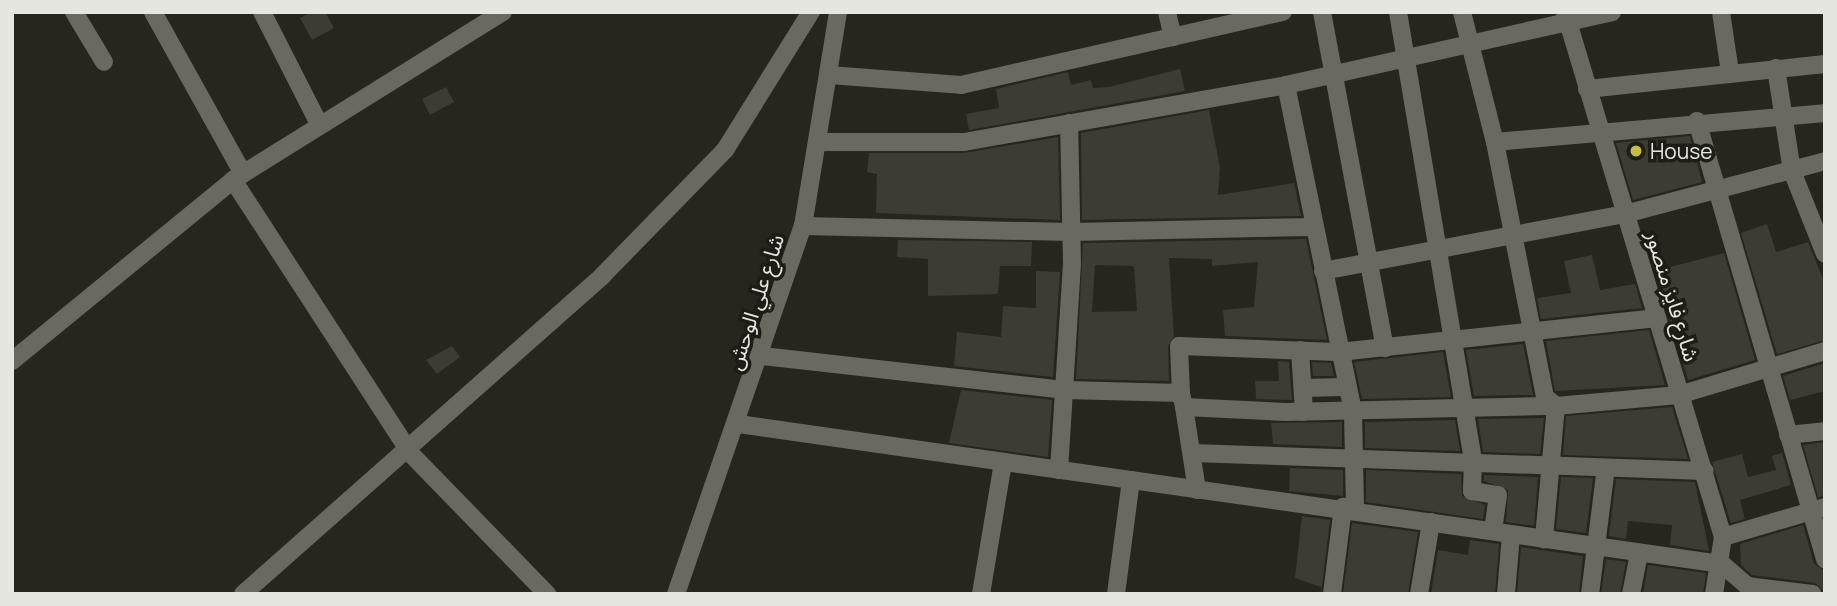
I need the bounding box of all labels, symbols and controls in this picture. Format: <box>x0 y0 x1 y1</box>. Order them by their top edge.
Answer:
place label: House <box>1650 138 1713 164</box>
marker: House <box>1628 143 1644 159</box>
street label: شارع فايز منصور <box>1641 228 1705 364</box>
street label: شارع علي الوحش <box>721 231 789 373</box>

